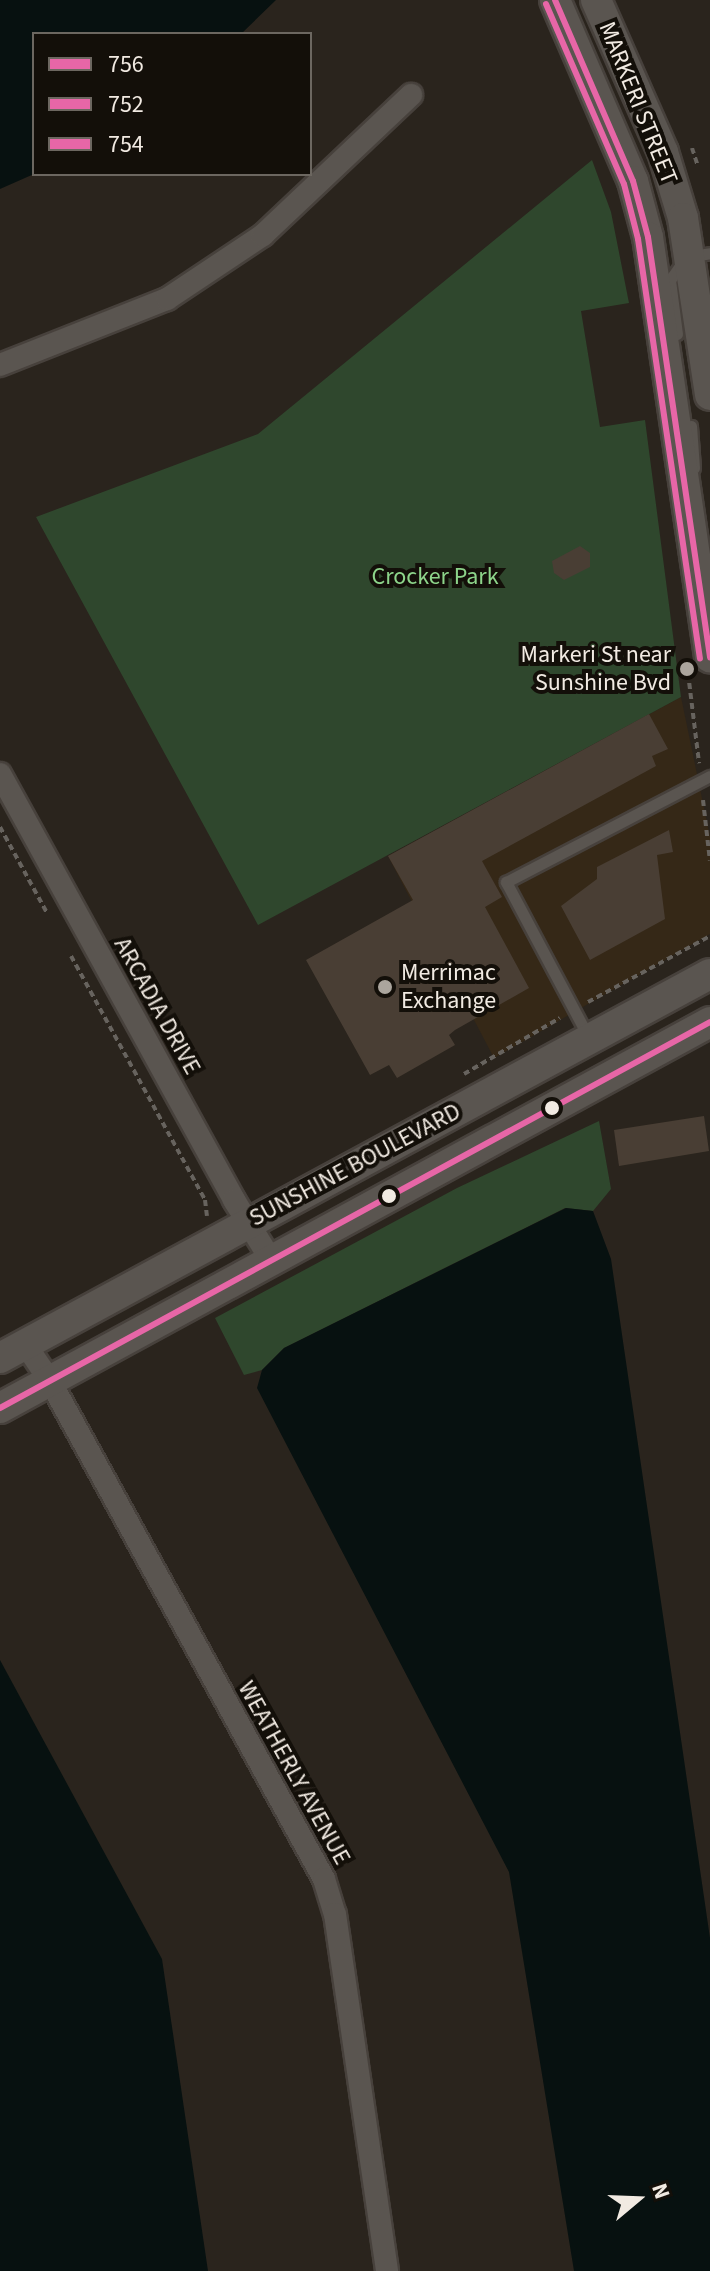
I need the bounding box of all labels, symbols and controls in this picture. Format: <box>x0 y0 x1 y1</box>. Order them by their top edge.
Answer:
street label: MARKERI STREET <box>592 18 684 188</box>
legend <box>32 32 312 176</box>
text: 756 <box>108 47 144 82</box>
text: 752 <box>108 87 144 122</box>
text: 754 <box>108 127 144 162</box>
park label: Crocker Park <box>371 563 499 591</box>
place label: Markeri St near Sunshine Bvd <box>520 641 671 697</box>
marker: Markeri St near Sunshine Bvd <box>678 660 696 678</box>
street label: ARCADIA DRIVE <box>108 933 206 1079</box>
place label: Merrimac Exchange <box>401 959 496 1015</box>
marker: Merrimac Exchange <box>376 978 394 996</box>
street label: SUNSHINE BOULEVARD <box>245 1097 465 1233</box>
unlabelled marker <box>544 1100 560 1116</box>
unlabelled marker <box>381 1188 397 1204</box>
street label: WEATHERLY AVENUE <box>232 1676 356 1870</box>
north arrow <box>598 2159 678 2239</box>
text: N <box>643 2179 678 2203</box>

